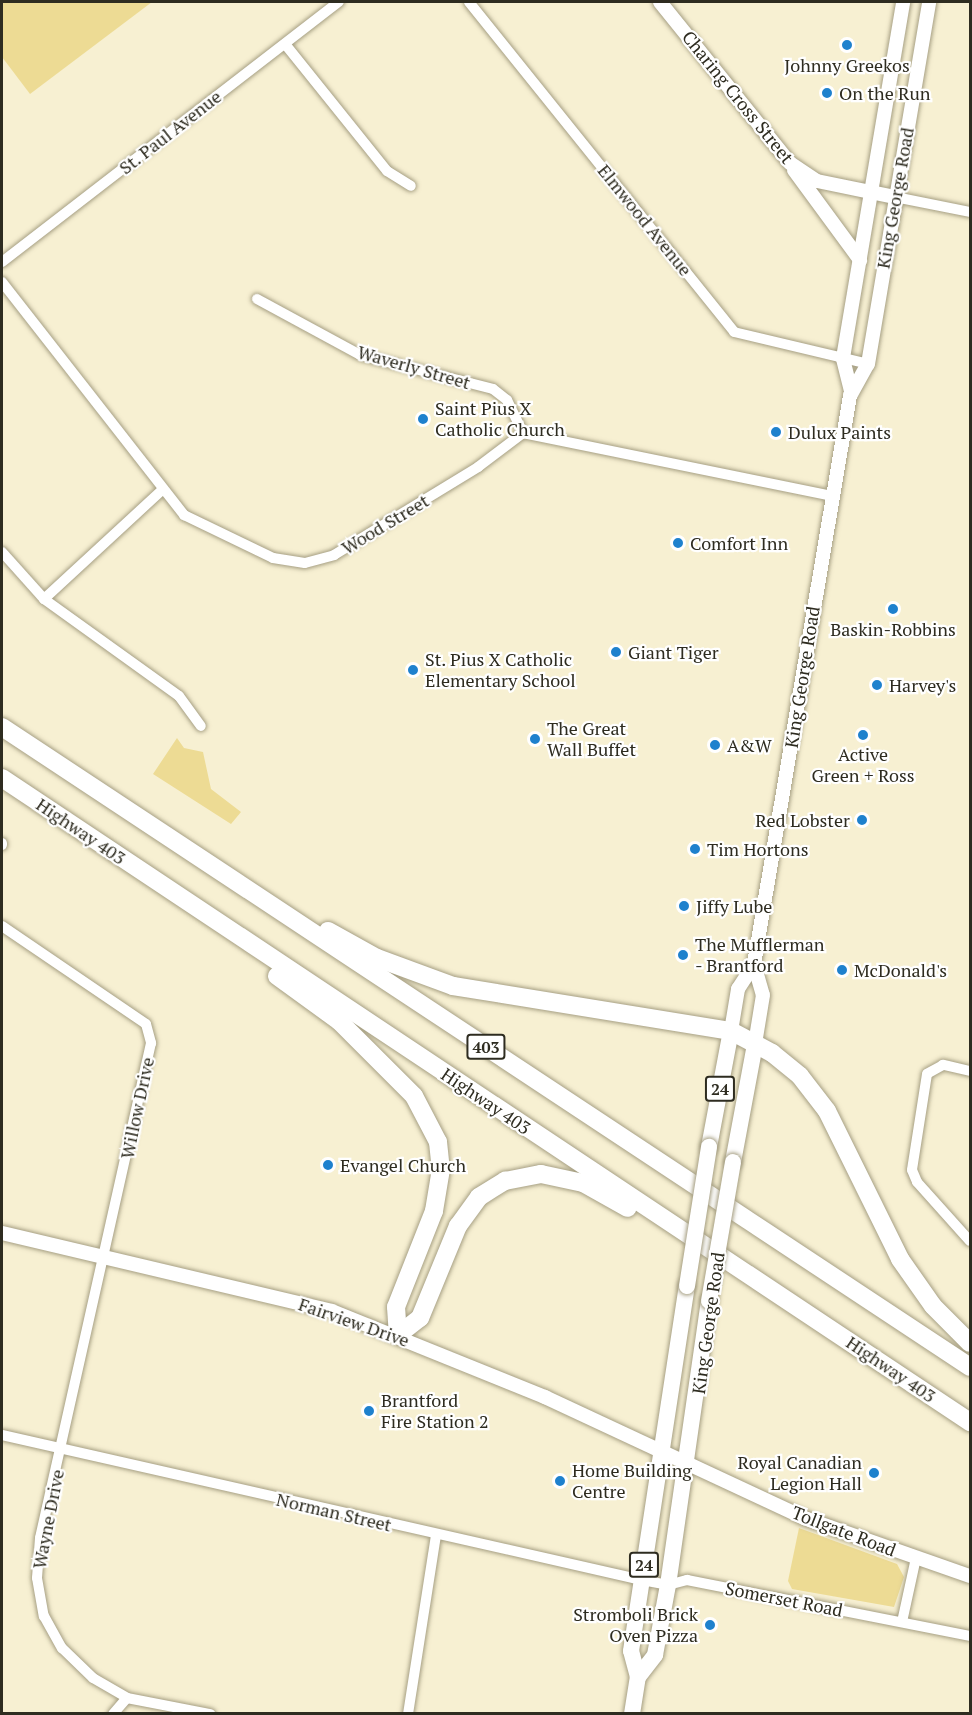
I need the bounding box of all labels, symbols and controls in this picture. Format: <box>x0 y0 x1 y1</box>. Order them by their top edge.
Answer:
street label: Charing Cross Street <box>678 26 798 168</box>
marker: Johnny Greekos <box>840 38 854 52</box>
place label: Johnny Greekos <box>784 54 910 76</box>
place label: On the Run <box>839 82 931 104</box>
street label: St. Paul Avenue <box>114 85 226 179</box>
marker: On the Run <box>820 86 834 100</box>
street label: King George Road <box>872 126 918 270</box>
street label: Elmwood Avenue <box>593 160 697 280</box>
street label: Waverly Street <box>355 341 473 393</box>
place label: Saint Pius X Catholic Church <box>435 398 565 440</box>
marker: Saint Pius X Catholic Church <box>416 412 430 426</box>
place label: Dulux Paints <box>788 421 891 443</box>
marker: Dulux Paints <box>769 425 783 439</box>
street label: Wood Street <box>337 490 433 558</box>
place label: Comfort Inn <box>690 532 788 554</box>
marker: Comfort Inn <box>671 536 685 550</box>
marker: Baskin-Robbins <box>886 602 900 616</box>
street label: King George Road <box>780 605 824 749</box>
place label: Baskin-Robbins <box>830 618 956 640</box>
place label: Giant Tiger <box>628 641 719 663</box>
marker: Giant Tiger <box>609 645 623 659</box>
place label: St. Pius X Catholic Elementary School <box>425 649 576 692</box>
marker: St. Pius X Catholic Elementary School <box>406 663 420 677</box>
place label: Harvey's <box>889 674 956 696</box>
marker: Harvey's <box>870 678 884 692</box>
place label: The Great Wall Buffet <box>547 718 636 760</box>
marker: Active Green + Ross <box>856 728 870 742</box>
marker: The Great Wall Buffet <box>528 732 542 746</box>
place label: A&W <box>727 734 772 756</box>
marker: A&W <box>708 738 722 752</box>
place label: Active Green + Ross <box>811 744 915 786</box>
street label: Highway 403 <box>32 793 130 869</box>
place label: Red Lobster <box>755 809 850 831</box>
marker: Red Lobster <box>855 813 869 827</box>
place label: Tim Hortons <box>707 838 809 860</box>
marker: Tim Hortons <box>688 842 702 856</box>
place label: Jiffy Lube <box>696 895 772 917</box>
marker: Jiffy Lube <box>677 899 691 913</box>
place label: The Mufflerman - Brantford <box>695 934 825 976</box>
marker: The Mufflerman - Brantford <box>676 948 690 962</box>
place label: McDonald's <box>854 959 947 981</box>
marker: McDonald's <box>835 963 849 977</box>
road number: 403 <box>465 1034 507 1060</box>
street label: Willow Drive <box>116 1055 158 1161</box>
street label: Highway 403 <box>437 1063 535 1139</box>
road number: 24 <box>704 1076 736 1102</box>
place label: Evangel Church <box>340 1154 466 1176</box>
marker: Evangel Church <box>321 1158 335 1172</box>
street label: King George Road <box>687 1251 729 1395</box>
street label: Fairview Drive <box>296 1293 412 1351</box>
street label: Highway 403 <box>842 1331 940 1407</box>
place label: Brantford Fire Station 2 <box>381 1390 489 1432</box>
marker: Brantford Fire Station 2 <box>362 1404 376 1418</box>
place label: Royal Canadian Legion Hall <box>738 1452 862 1494</box>
place label: Home Building Centre <box>572 1460 692 1502</box>
marker: Royal Canadian Legion Hall <box>867 1466 881 1480</box>
street label: Wayne Drive <box>28 1467 68 1571</box>
marker: Home Building Centre <box>553 1474 567 1488</box>
street label: Norman Street <box>274 1488 394 1536</box>
street label: Tollgate Road <box>789 1501 899 1561</box>
road number: 24 <box>628 1552 660 1578</box>
street label: Somerset Road <box>723 1577 845 1621</box>
place label: Stromboli Brick Oven Pizza <box>573 1604 698 1646</box>
marker: Stromboli Brick Oven Pizza <box>703 1618 717 1632</box>

